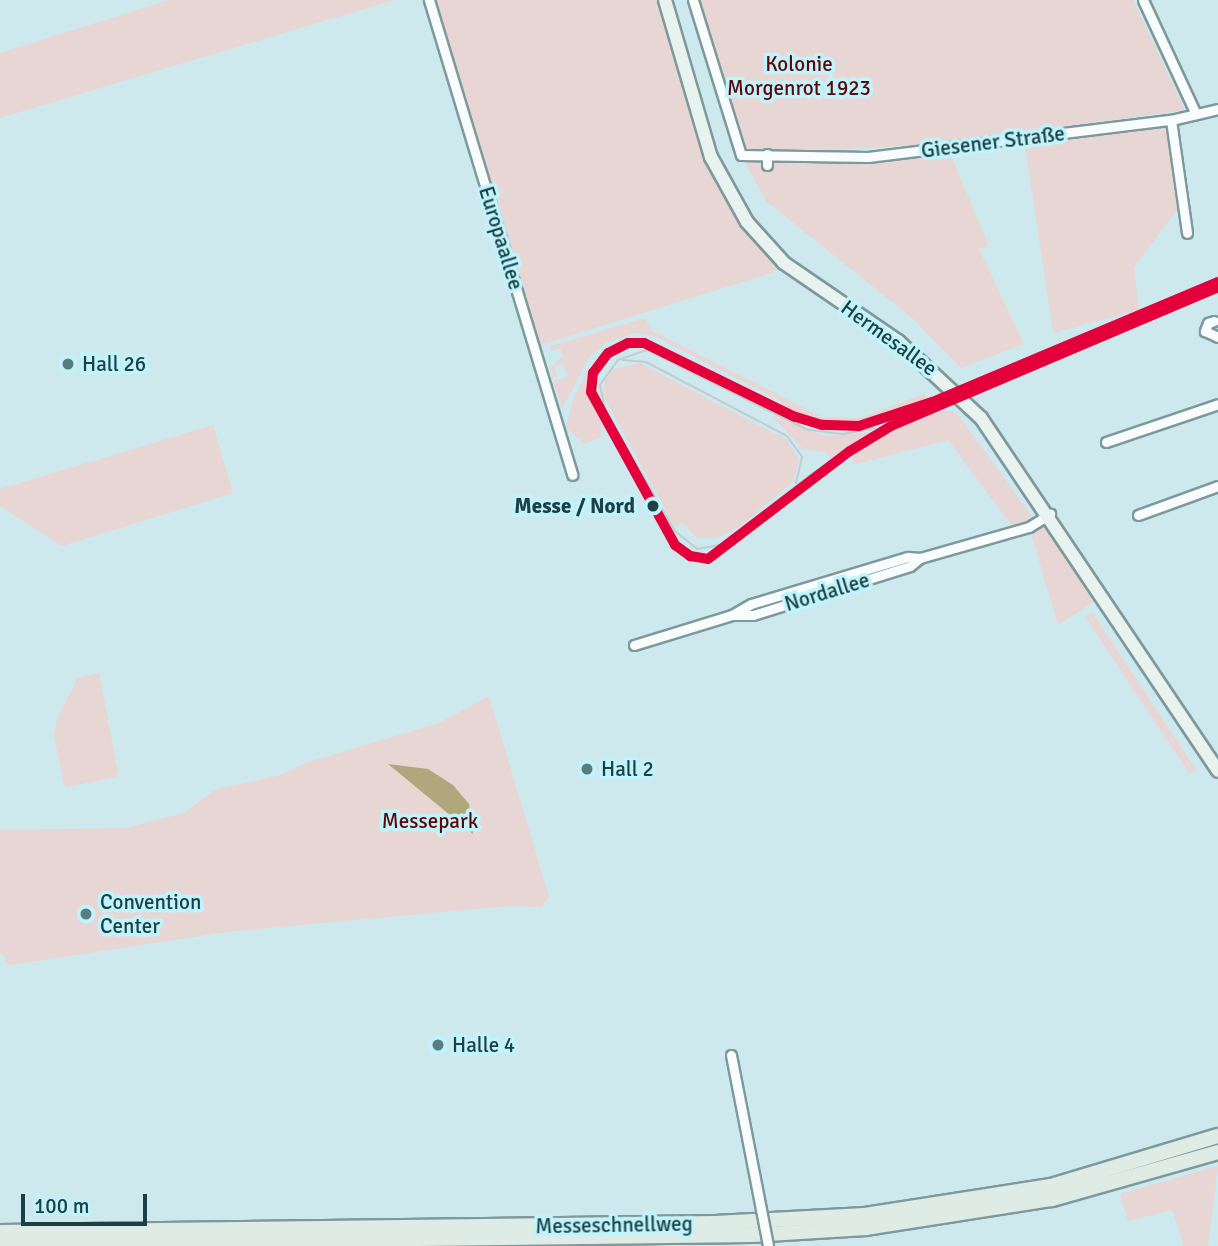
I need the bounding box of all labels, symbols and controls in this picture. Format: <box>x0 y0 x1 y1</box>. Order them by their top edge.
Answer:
park label: Kolonie Morgenrot 1923 <box>727 51 871 101</box>
street label: Giesener Straße <box>920 121 1066 163</box>
street label: Europaallee <box>473 183 529 293</box>
street label: Hermesallee <box>836 295 942 381</box>
place label: Hall 26 <box>82 351 146 377</box>
marker: Hall 26 <box>60 356 76 372</box>
place label: Messe / Nord <box>514 493 635 519</box>
marker: Messe / Nord <box>641 494 665 518</box>
street label: Nordallee <box>782 567 872 617</box>
place label: Hall 2 <box>601 756 654 782</box>
marker: Hall 2 <box>579 761 595 777</box>
park label: Messepark <box>382 808 478 834</box>
place label: Convention Center <box>100 889 201 939</box>
marker: Convention Center <box>78 906 94 922</box>
place label: Halle 4 <box>452 1032 515 1058</box>
marker: Halle 4 <box>430 1037 446 1053</box>
scale bar <box>24 1180 150 1224</box>
text: 100 m <box>34 1193 89 1219</box>
street label: Messeschnellweg <box>535 1211 693 1239</box>

